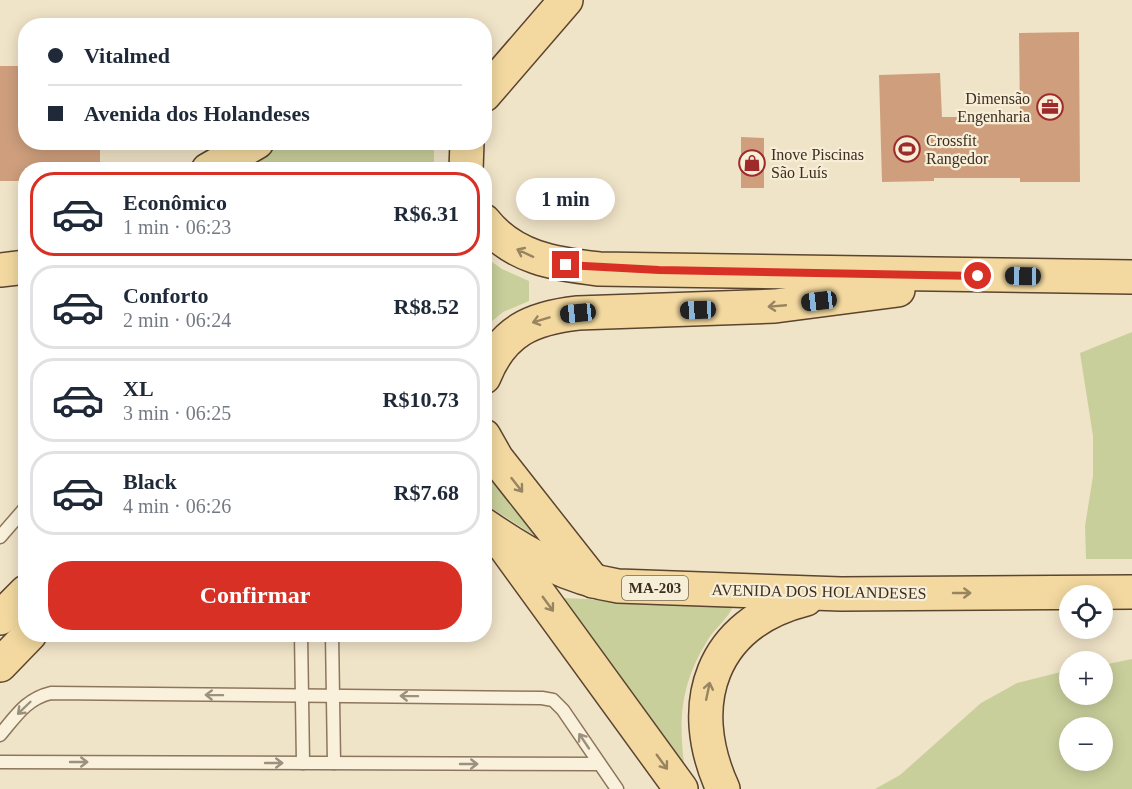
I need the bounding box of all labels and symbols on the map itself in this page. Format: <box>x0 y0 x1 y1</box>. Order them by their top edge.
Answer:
place label: Dimensão Engenharia <box>957 90 1030 126</box>
office icon: Dimensão Engenharia <box>1035 92 1065 122</box>
place label: Crossfit Rangedor <box>926 132 989 168</box>
sports icon: Crossfit Rangedor <box>892 134 922 164</box>
place label: Inove Piscinas São Luís <box>771 146 864 181</box>
shop icon: Inove Piscinas São Luís <box>737 148 767 178</box>
callout: 1 min <box>516 178 616 220</box>
one-way arrow <box>516 247 534 259</box>
route end <box>552 251 579 278</box>
route start <box>964 262 991 289</box>
car <box>1005 267 1041 285</box>
car <box>800 290 838 312</box>
car <box>680 300 716 320</box>
one-way arrow <box>767 301 787 312</box>
car <box>559 302 597 324</box>
one-way arrow <box>532 315 551 326</box>
one-way arrow <box>510 476 523 492</box>
road number: MA-203 <box>622 576 688 600</box>
street label: AVENIDA DOS HOLANDESES <box>711 581 927 602</box>
one-way arrow <box>952 587 972 599</box>
one-way arrow <box>542 596 554 612</box>
one-way arrow <box>702 681 714 700</box>
one-way arrow <box>205 689 225 700</box>
one-way arrow <box>400 691 420 702</box>
one-way arrow <box>16 700 31 715</box>
one-way arrow <box>577 733 589 750</box>
one-way arrow <box>656 754 668 770</box>
one-way arrow <box>69 756 89 768</box>
one-way arrow <box>264 757 284 769</box>
one-way arrow <box>459 758 479 770</box>

